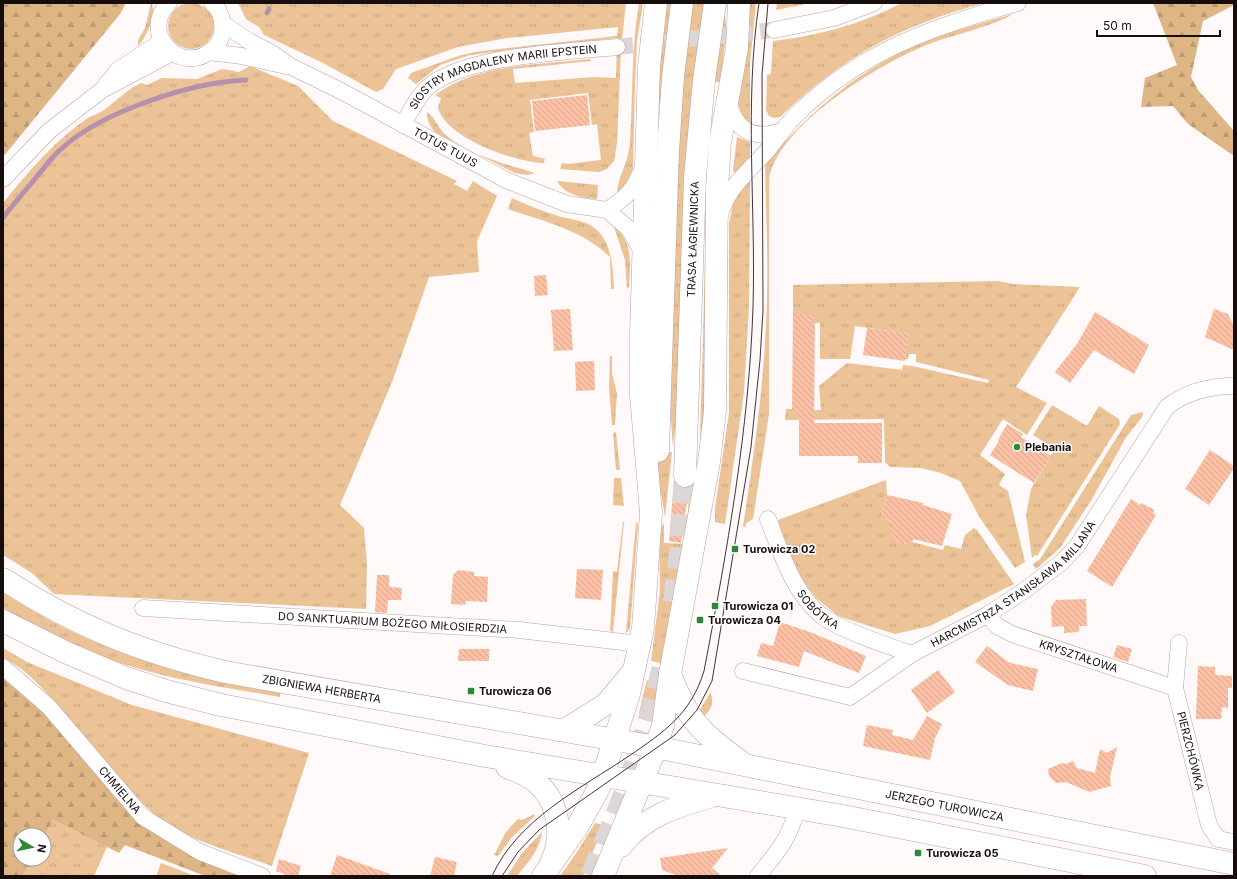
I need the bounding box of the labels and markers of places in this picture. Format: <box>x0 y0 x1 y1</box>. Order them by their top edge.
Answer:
place label: Plebania <box>1025 440 1071 454</box>
marker: Plebania <box>1012 442 1022 452</box>
place label: Turowicza 02 <box>743 542 815 556</box>
marker: Turowicza 02 <box>730 544 740 554</box>
place label: Turowicza 01 <box>723 599 793 613</box>
marker: Turowicza 01 <box>710 601 720 611</box>
place label: Turowicza 04 <box>708 613 781 627</box>
marker: Turowicza 04 <box>695 615 705 625</box>
place label: Turowicza 06 <box>479 684 552 698</box>
marker: Turowicza 06 <box>466 686 476 696</box>
place label: Turowicza 05 <box>926 846 999 860</box>
marker: Turowicza 05 <box>913 848 923 858</box>

